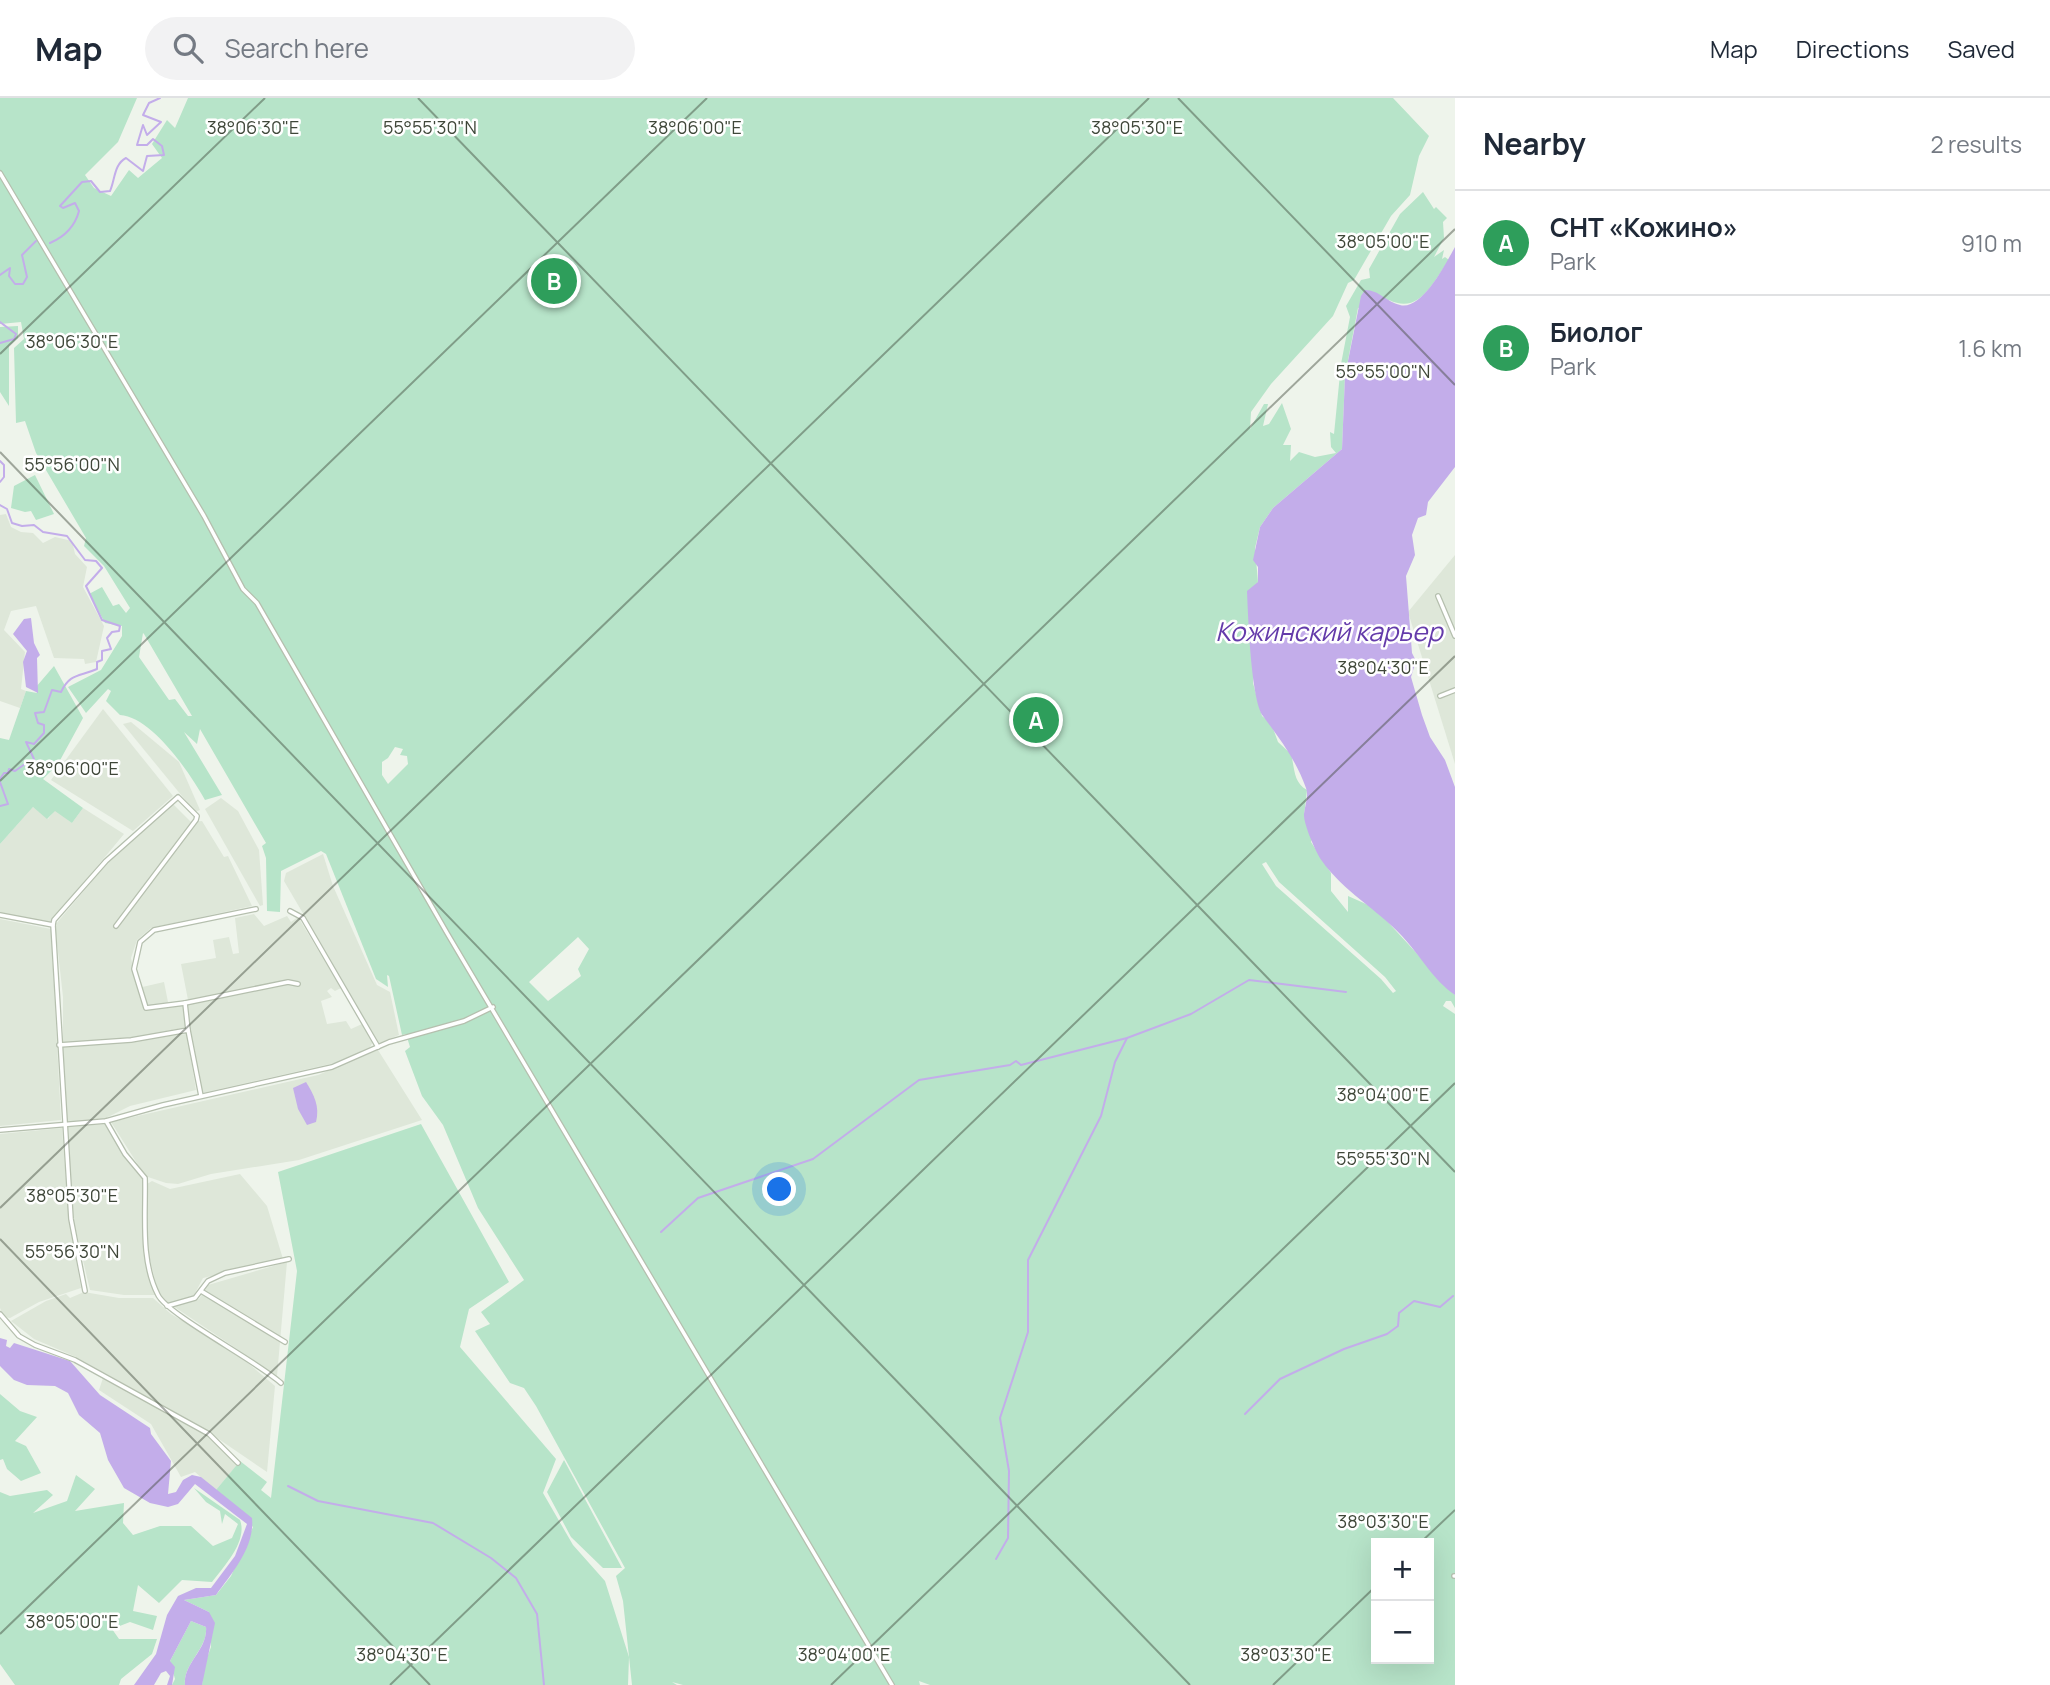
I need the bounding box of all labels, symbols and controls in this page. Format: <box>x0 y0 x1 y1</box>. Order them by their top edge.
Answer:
search box <box>145 17 635 80</box>
text: Map <box>35 26 103 71</box>
icon: search <box>169 29 207 67</box>
text: Search here <box>225 30 369 66</box>
text: Map <box>1710 32 1758 65</box>
text: Directions <box>1796 32 1909 65</box>
text: Saved <box>1947 32 2015 65</box>
text: 38°06'30"E <box>207 115 299 139</box>
text: 55°55'30"N <box>383 115 477 139</box>
text: 38°06'00"E <box>648 115 742 139</box>
text: 38°05'30"E <box>1091 115 1183 139</box>
text: Nearby <box>1483 123 1586 164</box>
text: 2 results <box>1930 128 2022 160</box>
text: СНТ «Кожино» <box>1550 209 1738 245</box>
text: A <box>1498 227 1514 259</box>
text: 910 m <box>1961 227 2022 259</box>
text: 38°05'00"E <box>1337 229 1430 253</box>
text: Park <box>1550 245 1596 277</box>
pin: B <box>531 255 577 307</box>
text: Биолог <box>1550 314 1643 350</box>
text: 38°06'30"E <box>26 329 118 353</box>
text: B <box>1499 332 1513 364</box>
text: 1.6 km <box>1958 332 2022 364</box>
text: Park <box>1550 350 1596 382</box>
text: 55°55'00"N <box>1336 359 1430 383</box>
text: 55°56'00"N <box>24 452 120 476</box>
water label: Кожинский карьер <box>1215 613 1444 649</box>
text: 38°04'30"E <box>1337 655 1429 679</box>
pin: A <box>1013 694 1059 746</box>
text: 38°06'00"E <box>25 756 119 780</box>
text: 38°04'00"E <box>1337 1082 1429 1106</box>
text: 55°55'30"N <box>1336 1146 1430 1170</box>
your location <box>762 1172 796 1206</box>
text: 38°05'30"E <box>26 1183 118 1207</box>
text: 55°56'30"N <box>25 1239 119 1263</box>
text: 38°03'30"E <box>1337 1509 1429 1533</box>
map controls <box>1371 1538 1434 1664</box>
button: + <box>1371 1538 1434 1601</box>
button: − <box>1371 1601 1434 1664</box>
text: 38°05'00"E <box>26 1609 119 1633</box>
text: 38°04'30"E <box>356 1642 448 1666</box>
text: 38°04'00"E <box>798 1642 890 1666</box>
text: 38°03'30"E <box>1240 1642 1332 1666</box>

